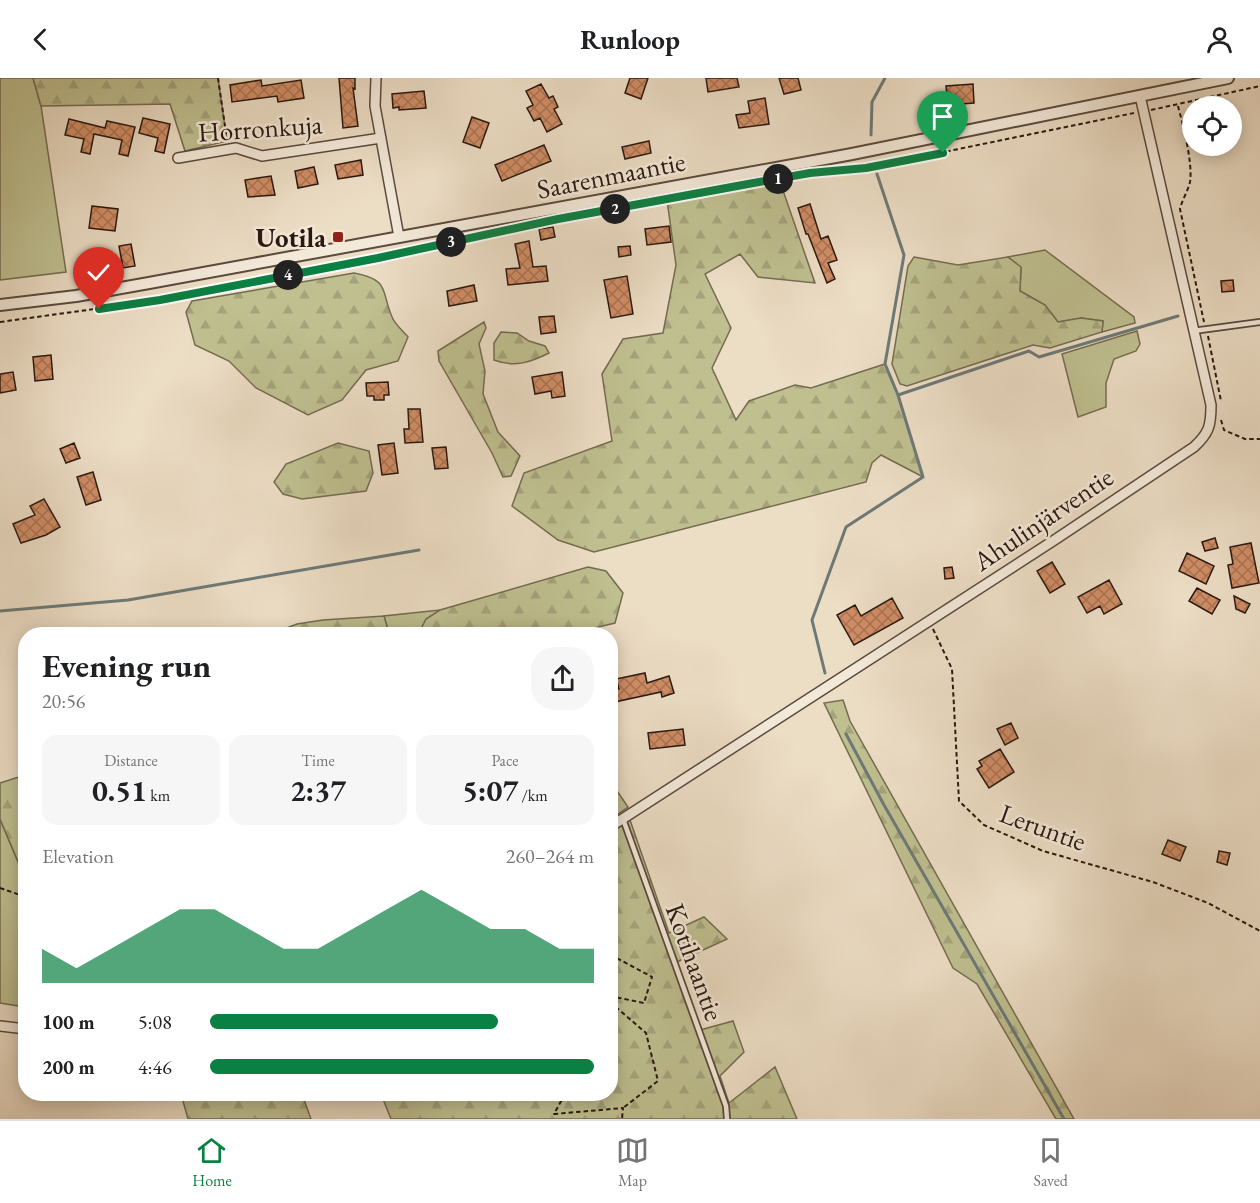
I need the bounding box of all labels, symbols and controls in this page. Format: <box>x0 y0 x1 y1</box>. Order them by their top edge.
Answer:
text: Runloop <box>580 22 680 57</box>
icon: back <box>24 23 57 56</box>
icon: person <box>1203 23 1236 56</box>
pin <box>917 91 968 153</box>
map controls <box>1182 96 1242 156</box>
button: locate <box>1182 96 1242 156</box>
icon: arrive <box>926 100 959 133</box>
street label: Horronkuja <box>197 106 324 150</box>
street label: Saarenmaantie <box>534 143 688 207</box>
pin: 1 <box>763 164 793 194</box>
text: 1 <box>774 168 782 189</box>
pin: 2 <box>600 194 630 224</box>
text: 2 <box>611 198 619 219</box>
place label: Uotila <box>256 220 326 255</box>
pin: 3 <box>436 227 466 257</box>
marker: Uotila <box>331 230 345 244</box>
text: 3 <box>447 231 455 252</box>
pin <box>73 247 124 309</box>
icon: check <box>82 256 115 289</box>
pin: 4 <box>273 260 303 290</box>
text: 4 <box>284 264 292 285</box>
street label: Ahulinjärventie <box>965 459 1120 579</box>
text: Evening run <box>42 644 211 687</box>
button: share <box>531 647 594 710</box>
text: 20:56 <box>42 688 85 714</box>
text: Distance <box>104 750 158 771</box>
text: Time <box>301 750 335 771</box>
text: Pace <box>492 750 518 771</box>
text: 0.51 <box>92 771 147 810</box>
text: 2:37 <box>290 771 346 810</box>
text: 5:07 <box>462 771 518 810</box>
text: km <box>147 785 170 806</box>
text: /km <box>518 785 548 806</box>
street label: Leruntie <box>995 795 1091 859</box>
text: Elevation <box>42 843 114 869</box>
text: 260–264 m <box>506 843 594 869</box>
street label: Kotihaantie <box>658 899 732 1025</box>
text: 100 m <box>42 1009 95 1035</box>
text: 5:08 <box>138 1009 172 1035</box>
text: 200 m <box>42 1054 95 1080</box>
text: 4:46 <box>138 1054 172 1080</box>
tab: Home <box>192 1134 232 1191</box>
tab: Map <box>616 1134 649 1191</box>
tab: Saved <box>1034 1134 1068 1191</box>

